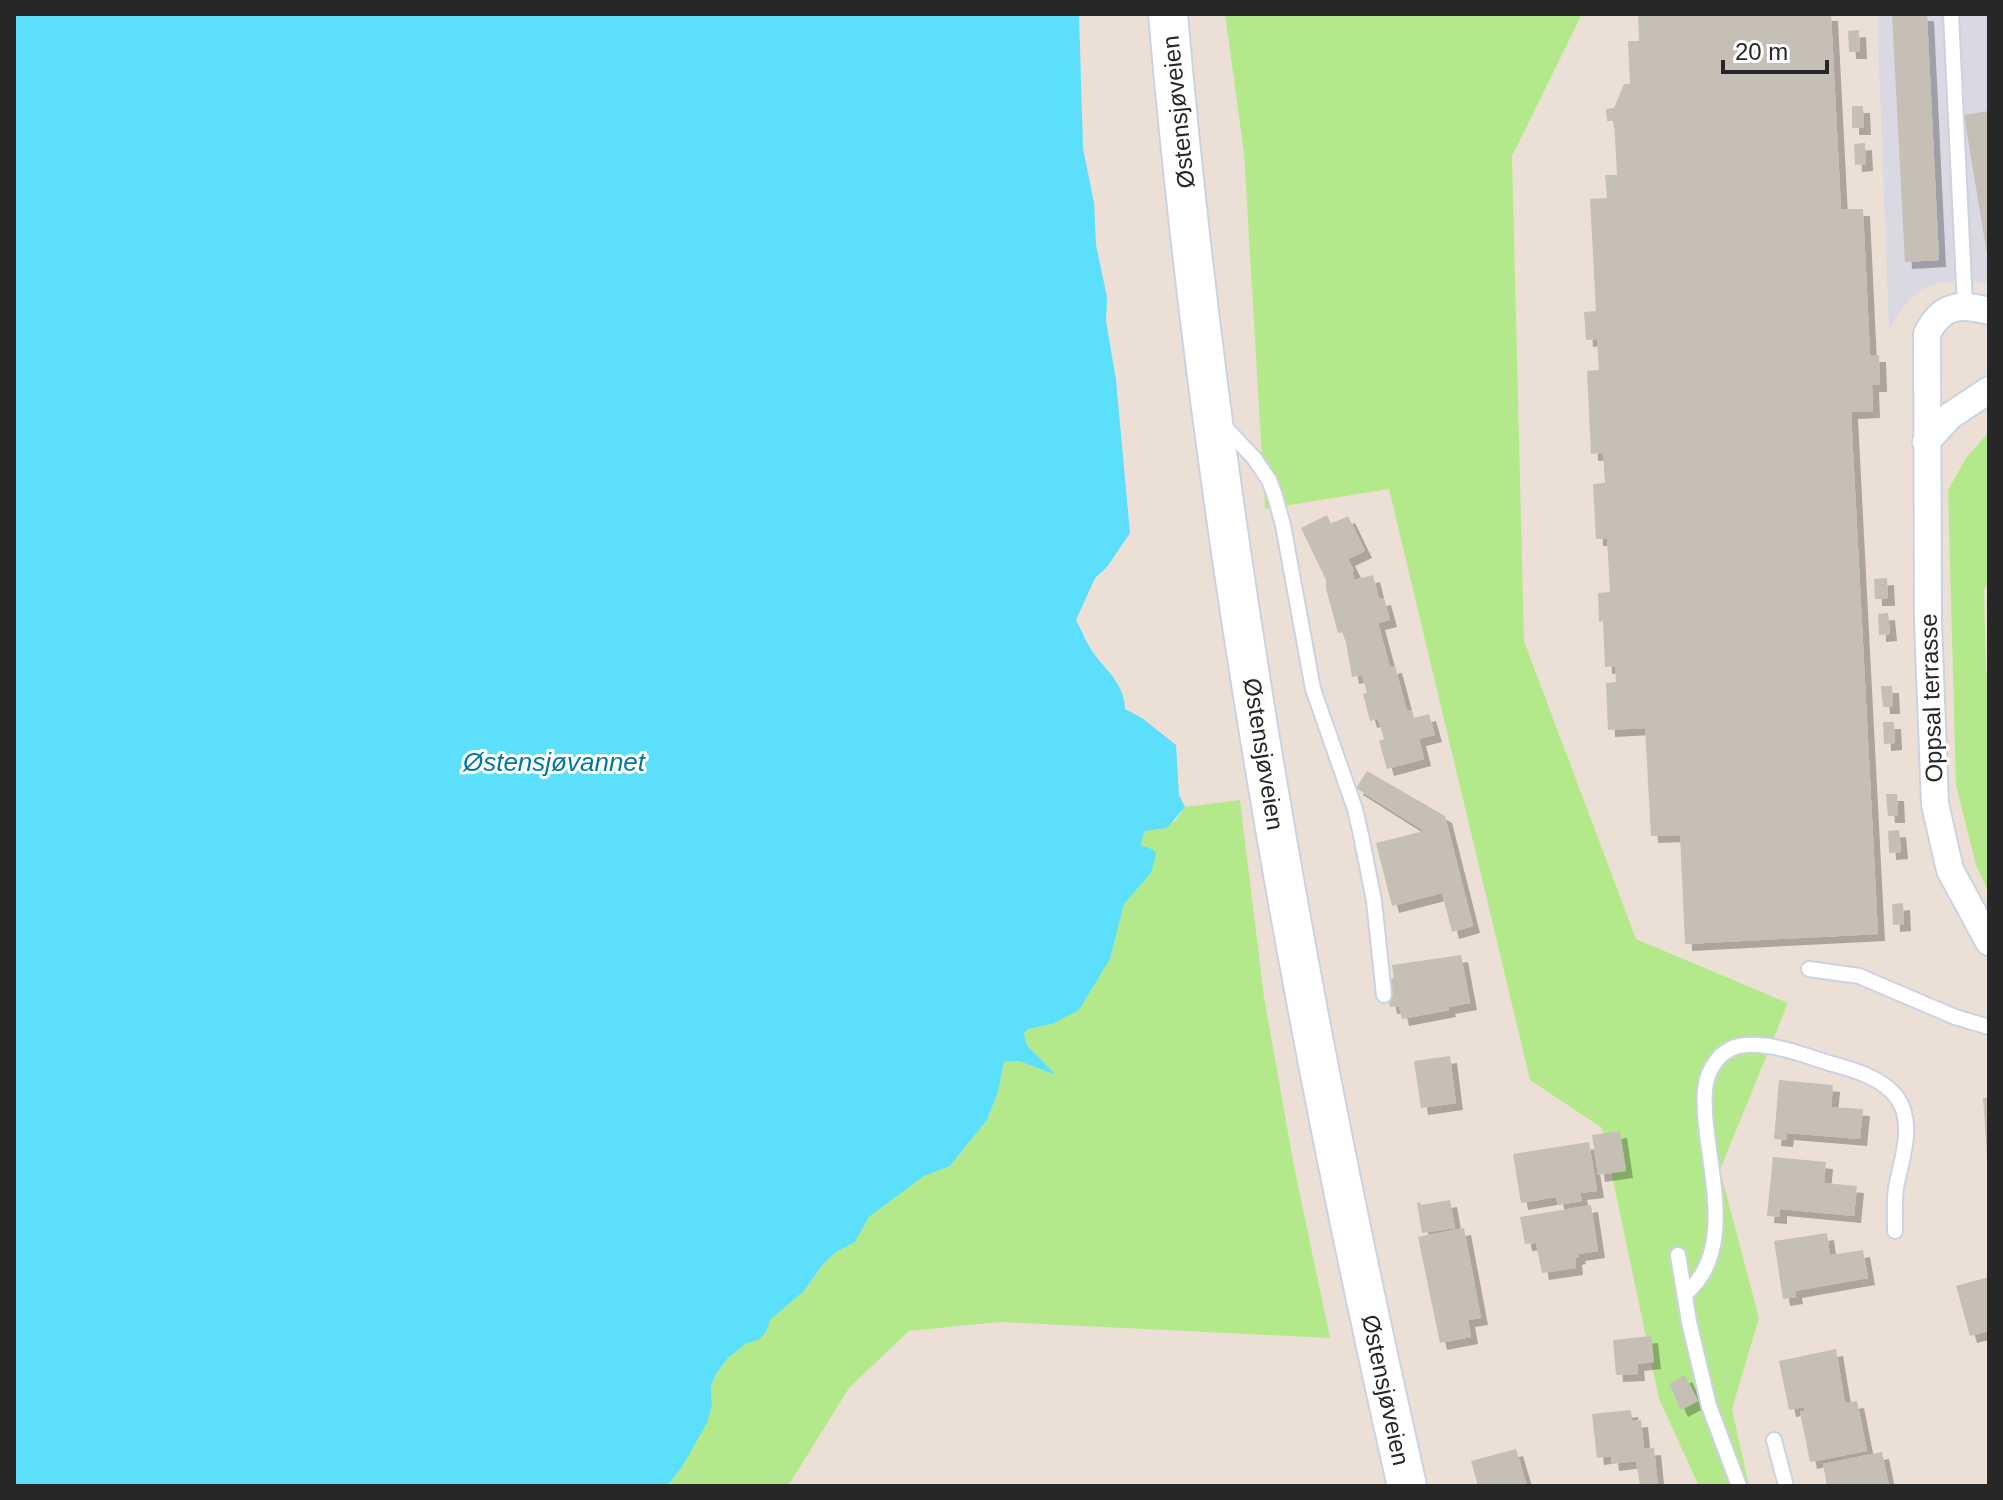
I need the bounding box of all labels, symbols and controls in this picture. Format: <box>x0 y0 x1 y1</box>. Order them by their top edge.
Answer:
scale bar <box>1723 24 1827 74</box>
street label: Østensjøveien <box>1157 34 1199 190</box>
text: 20 m <box>1735 38 1788 65</box>
street label: Oppsal terrasse <box>1915 613 1947 783</box>
street label: Østensjøveien <box>1239 676 1289 832</box>
water label: Østensjøvannet <box>462 747 647 777</box>
street label: Østensjøveien <box>1357 1312 1415 1468</box>

